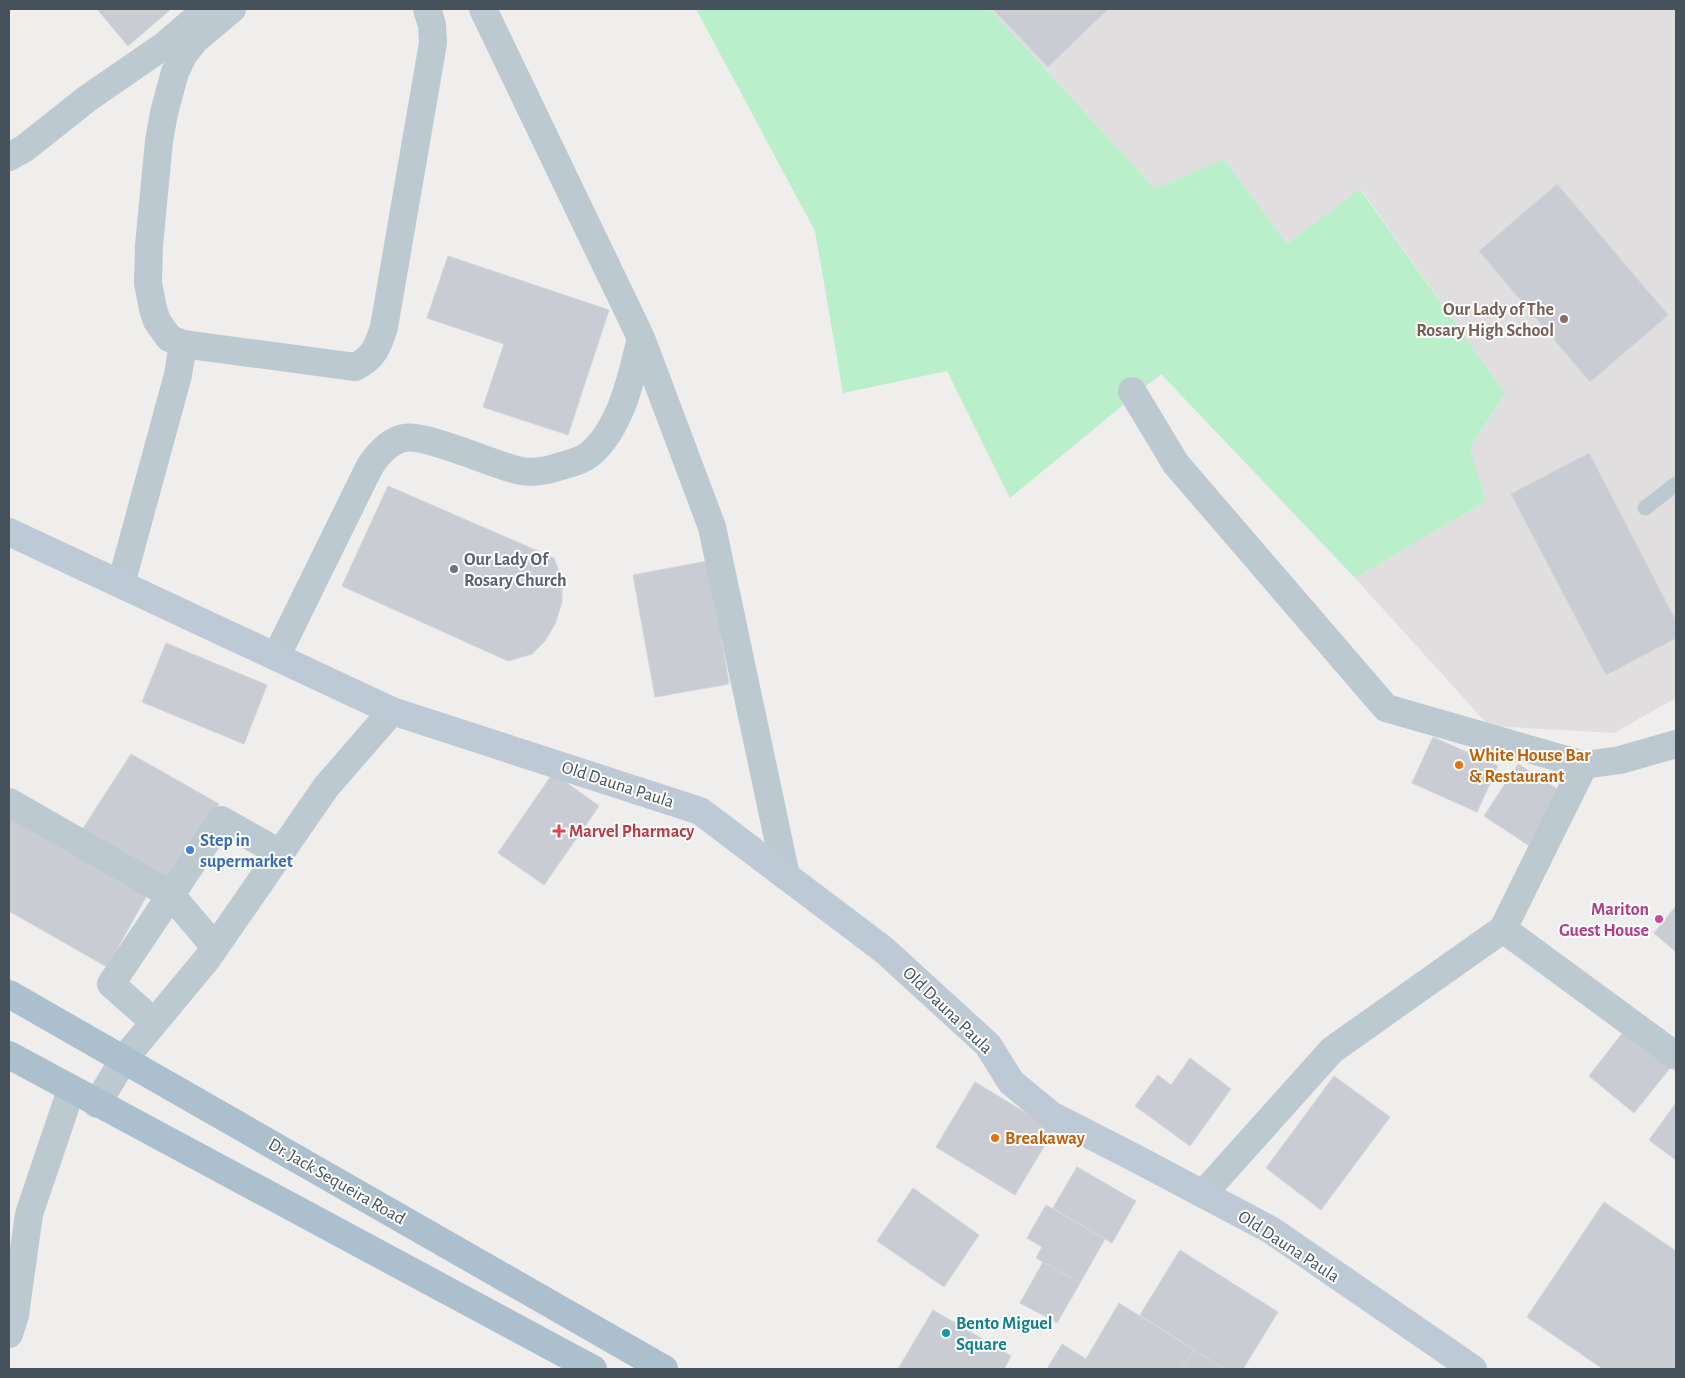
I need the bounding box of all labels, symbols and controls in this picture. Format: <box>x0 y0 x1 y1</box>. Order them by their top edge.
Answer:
place label: Our Lady of The Rosary High School <box>1416 301 1554 340</box>
marker: Our Lady of The Rosary High School <box>1558 313 1570 325</box>
place label: Our Lady Of Rosary Church <box>464 551 567 590</box>
marker: Our Lady Of Rosary Church <box>448 563 460 575</box>
place label: White House Bar & Restaurant <box>1469 747 1591 786</box>
street label: Old Dauna Paula <box>559 758 676 812</box>
marker: White House Bar & Restaurant <box>1453 759 1465 771</box>
place label: Marvel Pharmacy <box>569 823 695 841</box>
marker: Marvel Pharmacy <box>553 825 565 837</box>
place label: Step in supermarket <box>200 832 293 871</box>
marker: Step in supermarket <box>184 844 196 856</box>
place label: Mariton Guest House <box>1559 901 1649 940</box>
marker: Mariton Guest House <box>1653 913 1665 925</box>
street label: Old Dauna Paula <box>899 964 996 1058</box>
place label: Breakaway <box>1005 1130 1086 1148</box>
marker: Breakaway <box>989 1132 1001 1144</box>
street label: Dr. Jack Sequeira Road <box>265 1135 408 1228</box>
street label: Old Dauna Paula <box>1235 1207 1342 1286</box>
place label: Bento Miguel Square <box>956 1315 1053 1354</box>
marker: Bento Miguel Square <box>940 1327 952 1339</box>

